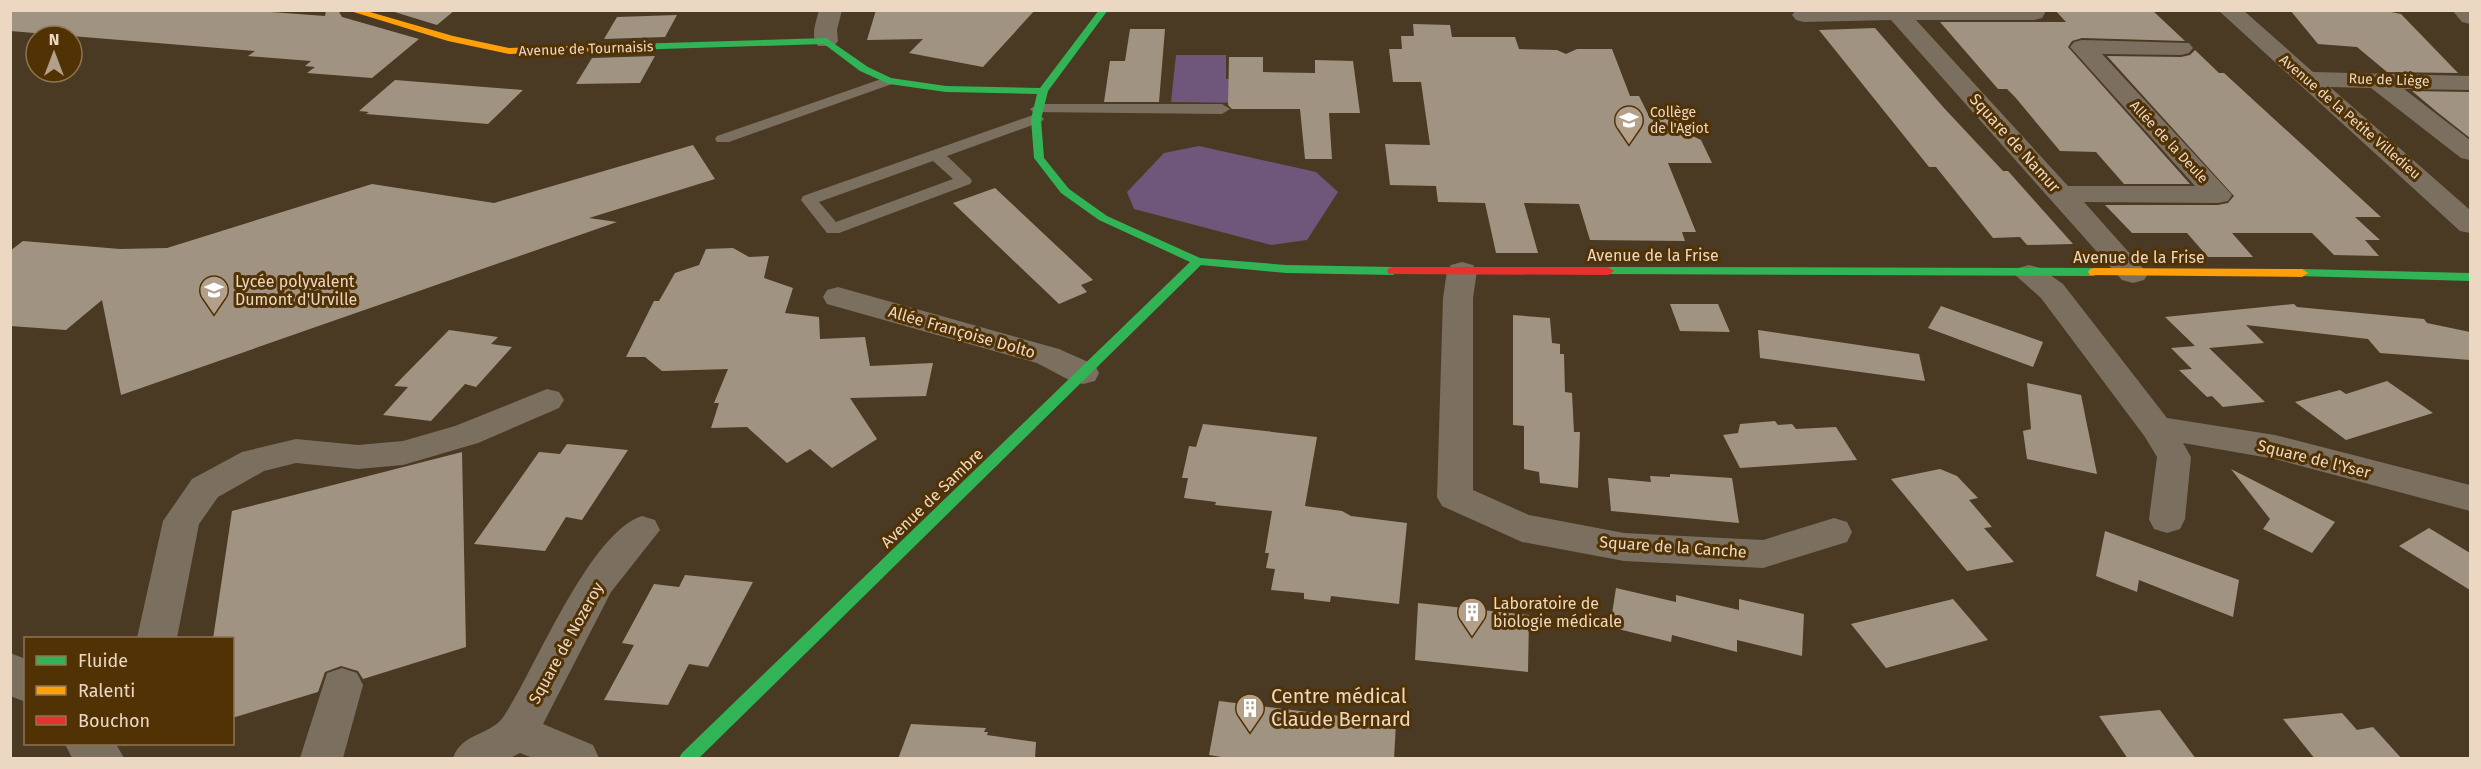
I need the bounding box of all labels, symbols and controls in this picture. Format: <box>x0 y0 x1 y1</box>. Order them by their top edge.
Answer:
north arrow <box>24 24 84 84</box>
text: N <box>49 30 59 49</box>
street label: Avenue de Tournaisis <box>518 38 654 60</box>
street label: Avenue de la Petite Villedieu <box>2276 51 2424 183</box>
street label: Rue de Liège <box>2348 70 2430 90</box>
street label: Square de Namur <box>1966 90 2065 197</box>
street label: Allée de la Deule <box>2126 97 2212 187</box>
school or university icon: Collège de l'Agiot <box>1613 104 1645 146</box>
place label: Collège de l'Agiot <box>1650 104 1710 137</box>
street label: Avenue de la Frise <box>1587 246 1719 265</box>
street label: Avenue de la Frise <box>2073 248 2205 267</box>
place label: Lycée polyvalent Dumont d'Urville <box>235 272 357 309</box>
school or university icon: Lycée polyvalent Dumont d'Urville <box>198 274 230 316</box>
street label: Allée Françoise Dolto <box>886 302 1038 363</box>
street label: Square de l'Yser <box>2255 436 2373 482</box>
street label: Avenue de Sambre <box>877 444 987 552</box>
street label: Square de la Canche <box>1599 532 1747 562</box>
street label: Square de Nozeroy <box>525 579 607 707</box>
place label: Laboratoire de biologie médicale <box>1493 594 1622 631</box>
building icon: Laboratoire de biologie médicale <box>1456 596 1488 638</box>
legend <box>24 637 234 745</box>
text: Fluide <box>78 650 128 672</box>
text: Ralenti <box>78 680 135 702</box>
place label: Centre médical Claude Bernard <box>1271 684 1411 731</box>
building icon: Centre médical Claude Bernard <box>1234 692 1266 734</box>
text: Bouchon <box>78 710 150 732</box>

